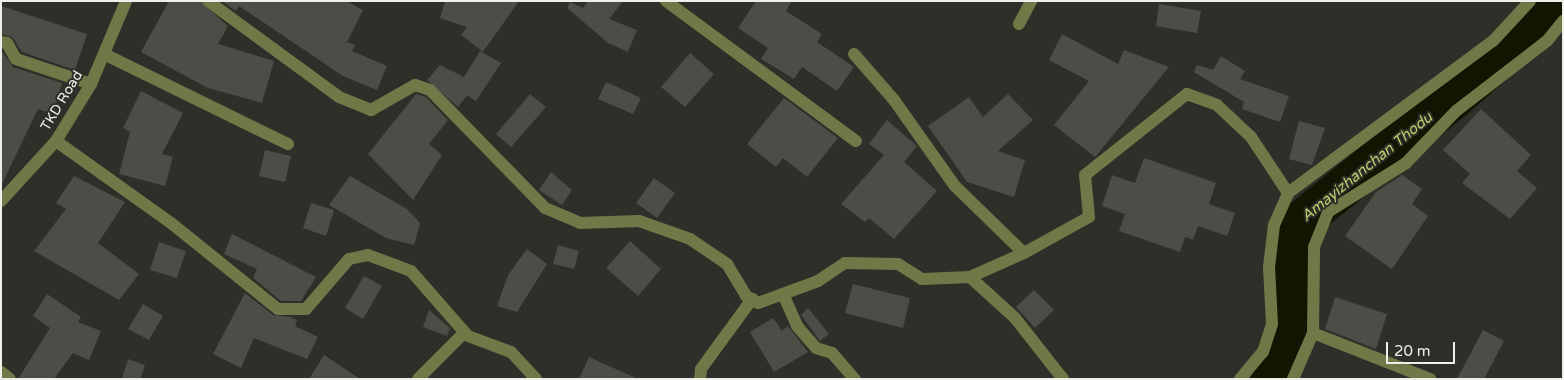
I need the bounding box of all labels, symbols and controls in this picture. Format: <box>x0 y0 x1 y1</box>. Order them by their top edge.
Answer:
street label: TKD Road <box>37 68 87 134</box>
water label: Amayizhanchan Thodu <box>1298 109 1436 225</box>
scale bar <box>1389 332 1458 364</box>
text: 20 m <box>1394 342 1431 360</box>

